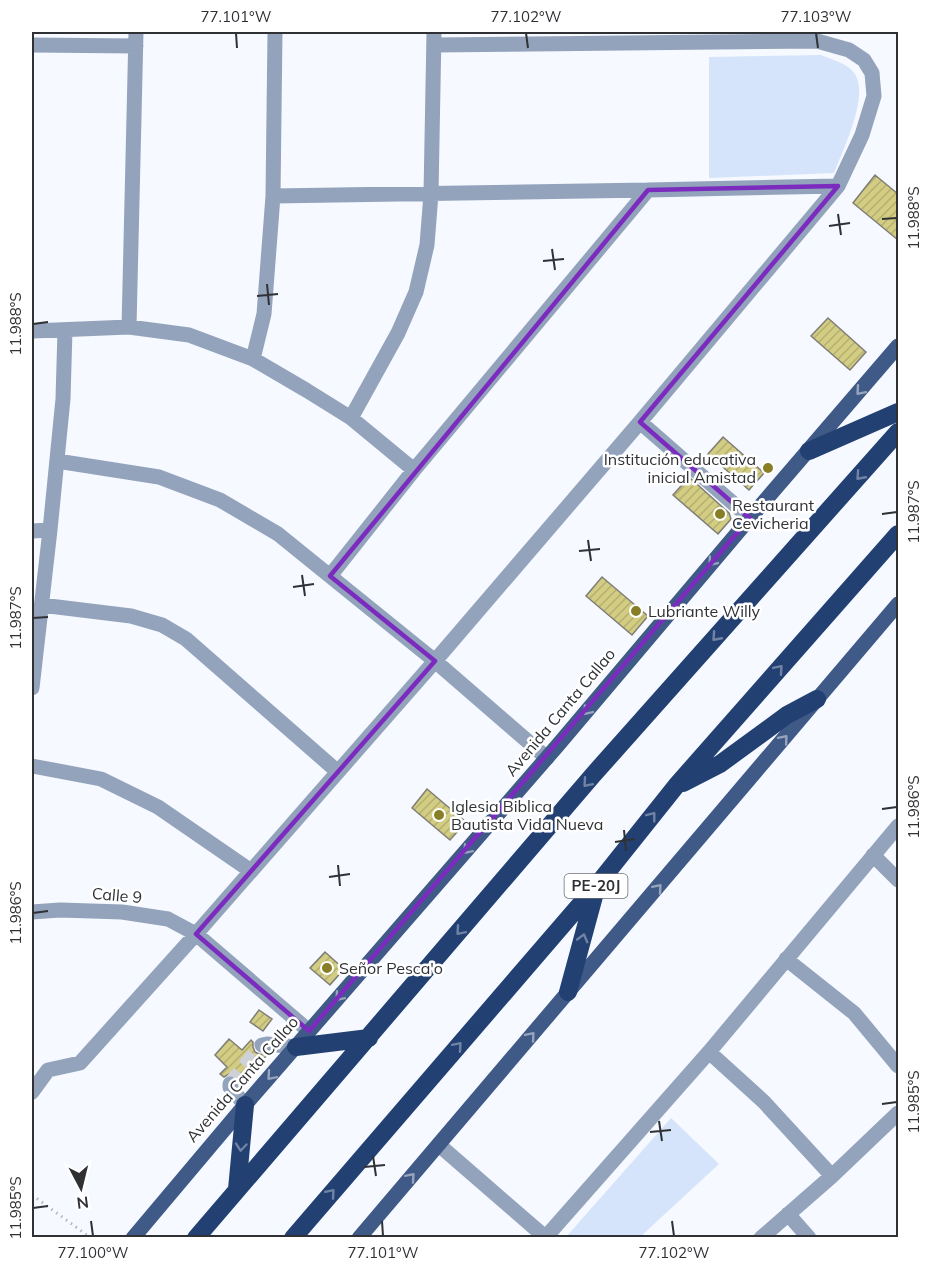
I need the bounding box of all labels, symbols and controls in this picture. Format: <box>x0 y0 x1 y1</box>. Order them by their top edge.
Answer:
text: 77.101°W <box>201 7 272 26</box>
text: 77.102°W <box>491 7 562 26</box>
text: 77.103°W <box>781 7 852 26</box>
text: 11.988°S <box>904 186 923 250</box>
text: 11.988°S <box>6 292 25 356</box>
one-way arrow <box>857 384 868 395</box>
place label: Institución educativa inicial Amistad <box>604 449 756 487</box>
marker: Institución educativa inicial Amistad <box>761 461 775 475</box>
one-way arrow <box>856 469 867 479</box>
text: 11.987°S <box>904 480 923 544</box>
place label: Restaurant Cevicheria <box>732 495 815 533</box>
marker: Restaurant Cevicheria <box>713 507 727 521</box>
one-way arrow <box>709 555 720 566</box>
text: 11.987°S <box>6 586 25 650</box>
place label: Lubriante Willy <box>648 601 761 621</box>
marker: Lubriante Willy <box>629 604 643 618</box>
one-way arrow <box>712 630 723 641</box>
street label: Avenida Canta Callao <box>501 644 619 780</box>
one-way arrow <box>772 665 783 676</box>
one-way arrow <box>583 704 594 715</box>
one-way arrow <box>777 735 788 746</box>
text: 11.986°S <box>904 775 923 839</box>
one-way arrow <box>583 776 594 787</box>
place label: Iglesia Biblica Bautista Vida Nueva <box>451 796 603 834</box>
marker: Iglesia Biblica Bautista Vida Nueva <box>432 808 446 822</box>
one-way arrow <box>644 812 655 823</box>
one-way arrow <box>463 843 474 854</box>
road number: PE-20J <box>564 874 628 898</box>
text: 11.986°S <box>6 881 25 945</box>
street label: Calle 9 <box>91 883 143 907</box>
one-way arrow <box>650 883 661 894</box>
one-way arrow <box>456 924 467 935</box>
one-way arrow <box>575 933 588 943</box>
place label: Señor Pesca'o <box>339 958 443 978</box>
marker: Señor Pesca'o <box>320 961 334 975</box>
one-way arrow <box>335 990 346 1001</box>
street label: Avenida Canta Callao <box>182 1012 302 1146</box>
one-way arrow <box>524 1032 535 1043</box>
one-way arrow <box>451 1042 462 1052</box>
one-way arrow <box>267 1069 278 1080</box>
text: 11.985°S <box>904 1070 923 1134</box>
one-way arrow <box>235 1143 248 1152</box>
north arrow <box>51 1158 111 1218</box>
one-way arrow <box>404 1173 415 1184</box>
text: 11.985°S <box>6 1176 25 1240</box>
one-way arrow <box>324 1189 335 1200</box>
text: N <box>76 1192 90 1214</box>
text: 77.100°W <box>58 1243 129 1262</box>
text: 77.101°W <box>348 1243 419 1262</box>
text: 77.102°W <box>639 1243 710 1262</box>

